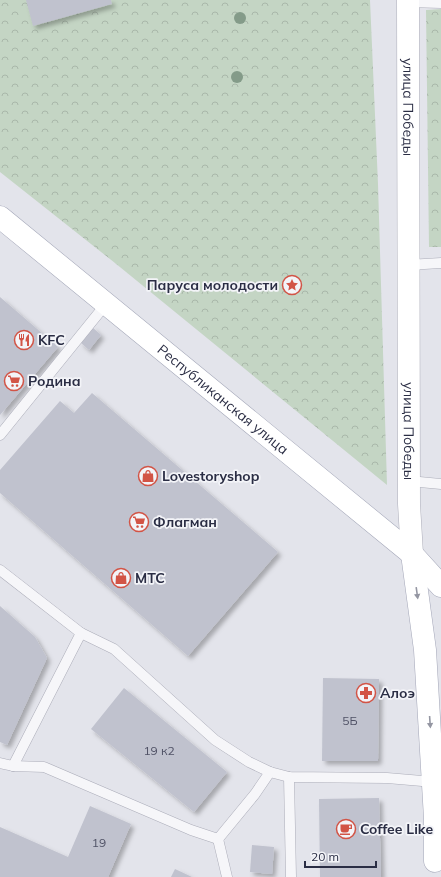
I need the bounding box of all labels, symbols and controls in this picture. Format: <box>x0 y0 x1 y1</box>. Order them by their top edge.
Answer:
street label: улица Победы <box>399 58 417 156</box>
place icon: Паруса молодости <box>281 274 303 296</box>
place label: Паруса молодости <box>147 276 278 294</box>
restaurant icon: KFC <box>13 329 35 351</box>
place label: KFC <box>38 331 65 349</box>
street label: Республиканская улица <box>154 340 292 458</box>
supermarket icon: Родина <box>3 370 25 392</box>
place label: Родина <box>28 372 81 390</box>
street label: улица Победы <box>400 382 418 480</box>
shop icon: Lovestoryshop <box>137 465 159 487</box>
place label: Lovestoryshop <box>162 467 260 485</box>
supermarket icon: Флагман <box>128 511 150 533</box>
place label: Флагман <box>153 513 217 531</box>
shop icon: МТС <box>110 567 132 589</box>
place label: МТС <box>135 569 165 587</box>
one-way arrow <box>414 587 420 599</box>
pharmacy icon: Алоэ <box>355 682 377 704</box>
place label: Алоэ <box>380 684 415 702</box>
house number: 5Б <box>342 713 358 728</box>
one-way arrow <box>426 716 433 728</box>
house number: 19 к2 <box>143 743 175 758</box>
cafe icon: Coffee Like <box>335 818 357 840</box>
place label: Coffee Like <box>360 820 433 838</box>
house number: 19 <box>92 835 106 850</box>
scale bar <box>305 843 376 869</box>
text: 20 m <box>311 849 339 864</box>

